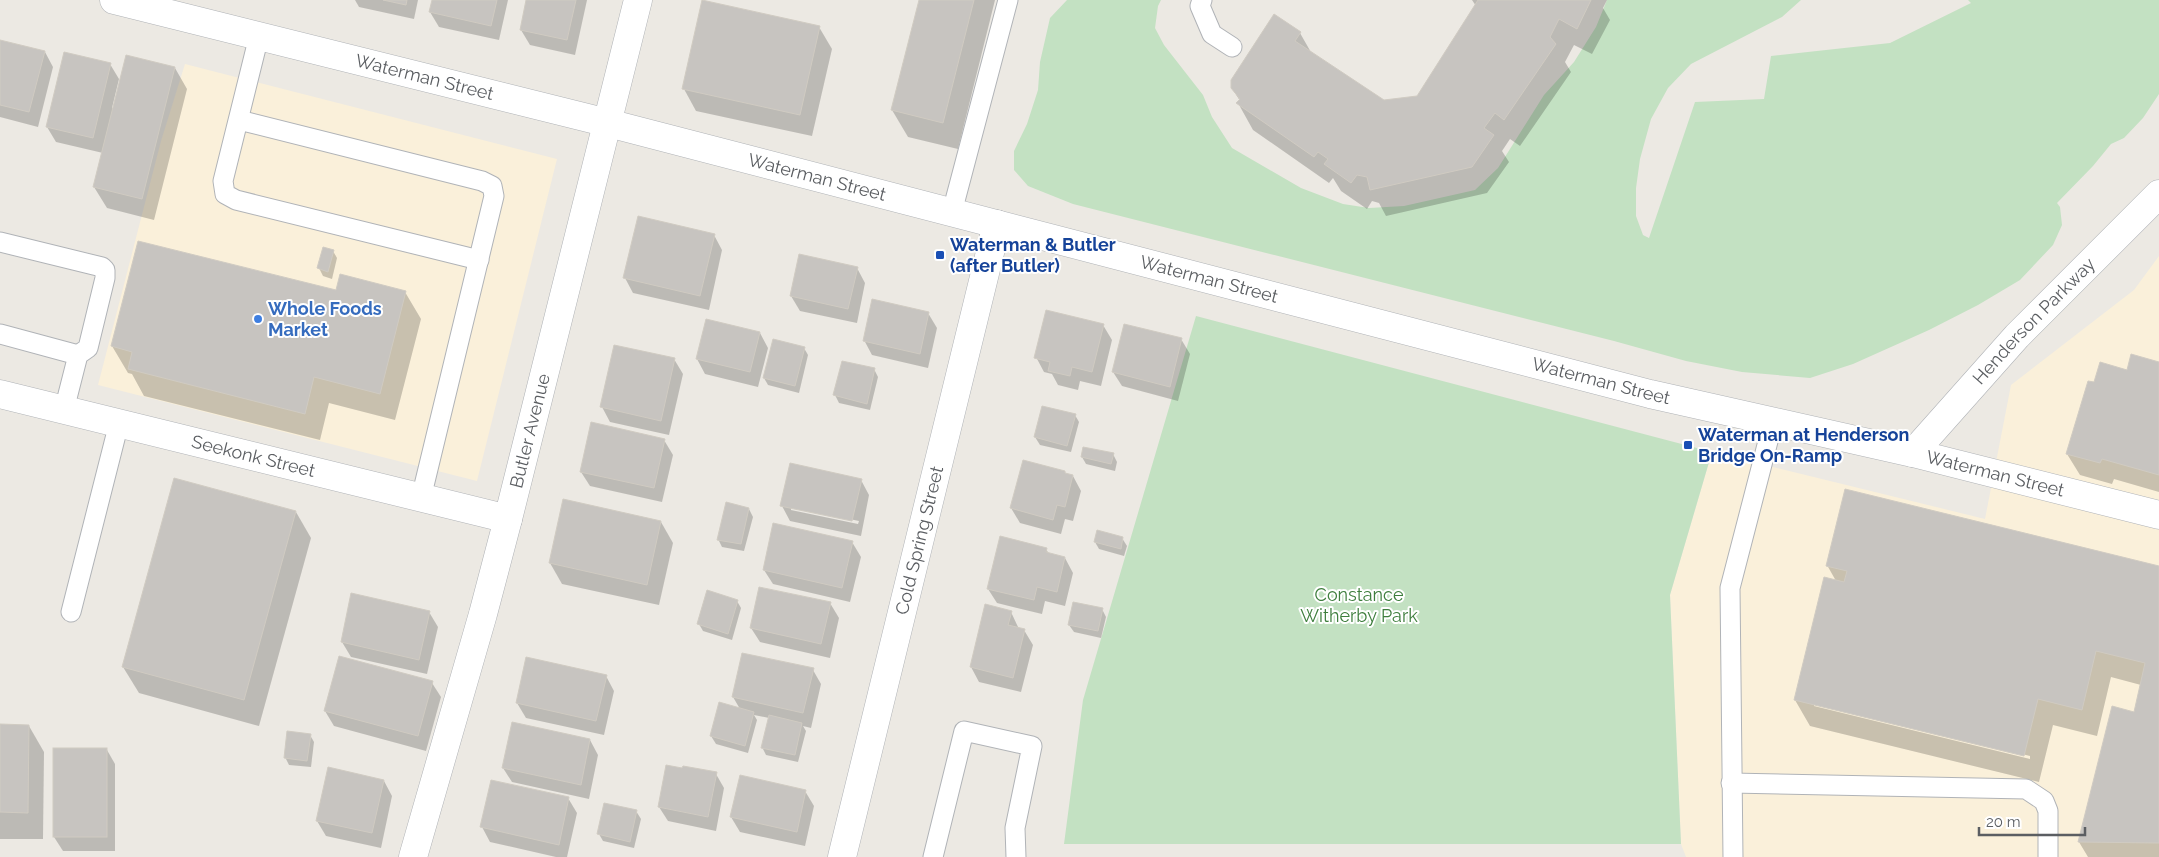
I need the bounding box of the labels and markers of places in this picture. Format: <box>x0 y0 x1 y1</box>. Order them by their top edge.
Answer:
place label: Waterman & Butler (after Butler) <box>950 234 1116 276</box>
marker: Waterman & Butler (after Butler) <box>934 249 946 261</box>
place label: Whole Foods Market <box>268 298 382 340</box>
marker: Whole Foods Market <box>252 313 264 325</box>
place label: Waterman at Henderson Bridge On-Ramp <box>1698 424 1909 466</box>
marker: Waterman at Henderson Bridge On-Ramp <box>1682 439 1694 451</box>

